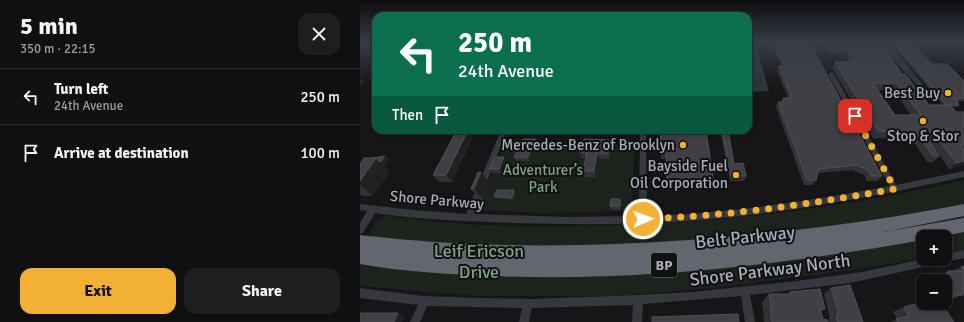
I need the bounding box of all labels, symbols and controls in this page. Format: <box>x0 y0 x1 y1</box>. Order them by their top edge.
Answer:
text: 5 min <box>20 11 78 41</box>
button: close <box>298 13 340 55</box>
text: 250 m <box>458 26 532 60</box>
icon: left <box>392 28 444 80</box>
text: 350 m · 22:15 <box>20 41 96 57</box>
text: 24th Avenue <box>458 60 554 82</box>
text: Turn left <box>54 80 108 98</box>
place label: Best Buy <box>884 84 940 102</box>
icon: left <box>20 86 42 108</box>
text: 250 m <box>300 88 340 106</box>
marker: Best Buy <box>943 88 953 98</box>
text: 24th Avenue <box>54 98 123 114</box>
pin <box>838 99 872 133</box>
icon: arrive <box>431 104 453 126</box>
icon: arrive <box>844 105 866 127</box>
text: Then <box>392 106 423 124</box>
marker: Stop & Stor <box>918 116 928 126</box>
place label: Stop & Stor <box>887 127 959 145</box>
place label: Mercedes-Benz of Brooklyn <box>501 136 675 154</box>
marker: Mercedes-Benz of Brooklyn <box>678 140 688 150</box>
icon: arrive <box>20 142 42 164</box>
text: Arrive at destination <box>54 144 189 162</box>
text: 100 m <box>300 144 340 162</box>
place label: Bayside Fuel Oil Corporation <box>630 157 728 192</box>
park label: Adventurer’s Park <box>503 161 584 196</box>
marker: Bayside Fuel Oil Corporation <box>731 170 741 180</box>
street label: Shore Parkway <box>389 187 485 213</box>
position arrow <box>622 198 664 240</box>
street label: Belt Parkway <box>694 221 796 253</box>
map controls <box>916 230 952 310</box>
button: + <box>916 230 952 266</box>
park label: Leif Ericson Drive <box>434 240 524 283</box>
street label: Shore Parkway North <box>688 249 852 291</box>
road number: BP <box>651 253 677 277</box>
button: Exit <box>20 268 176 314</box>
button: Share <box>184 268 340 314</box>
button: − <box>916 274 952 310</box>

